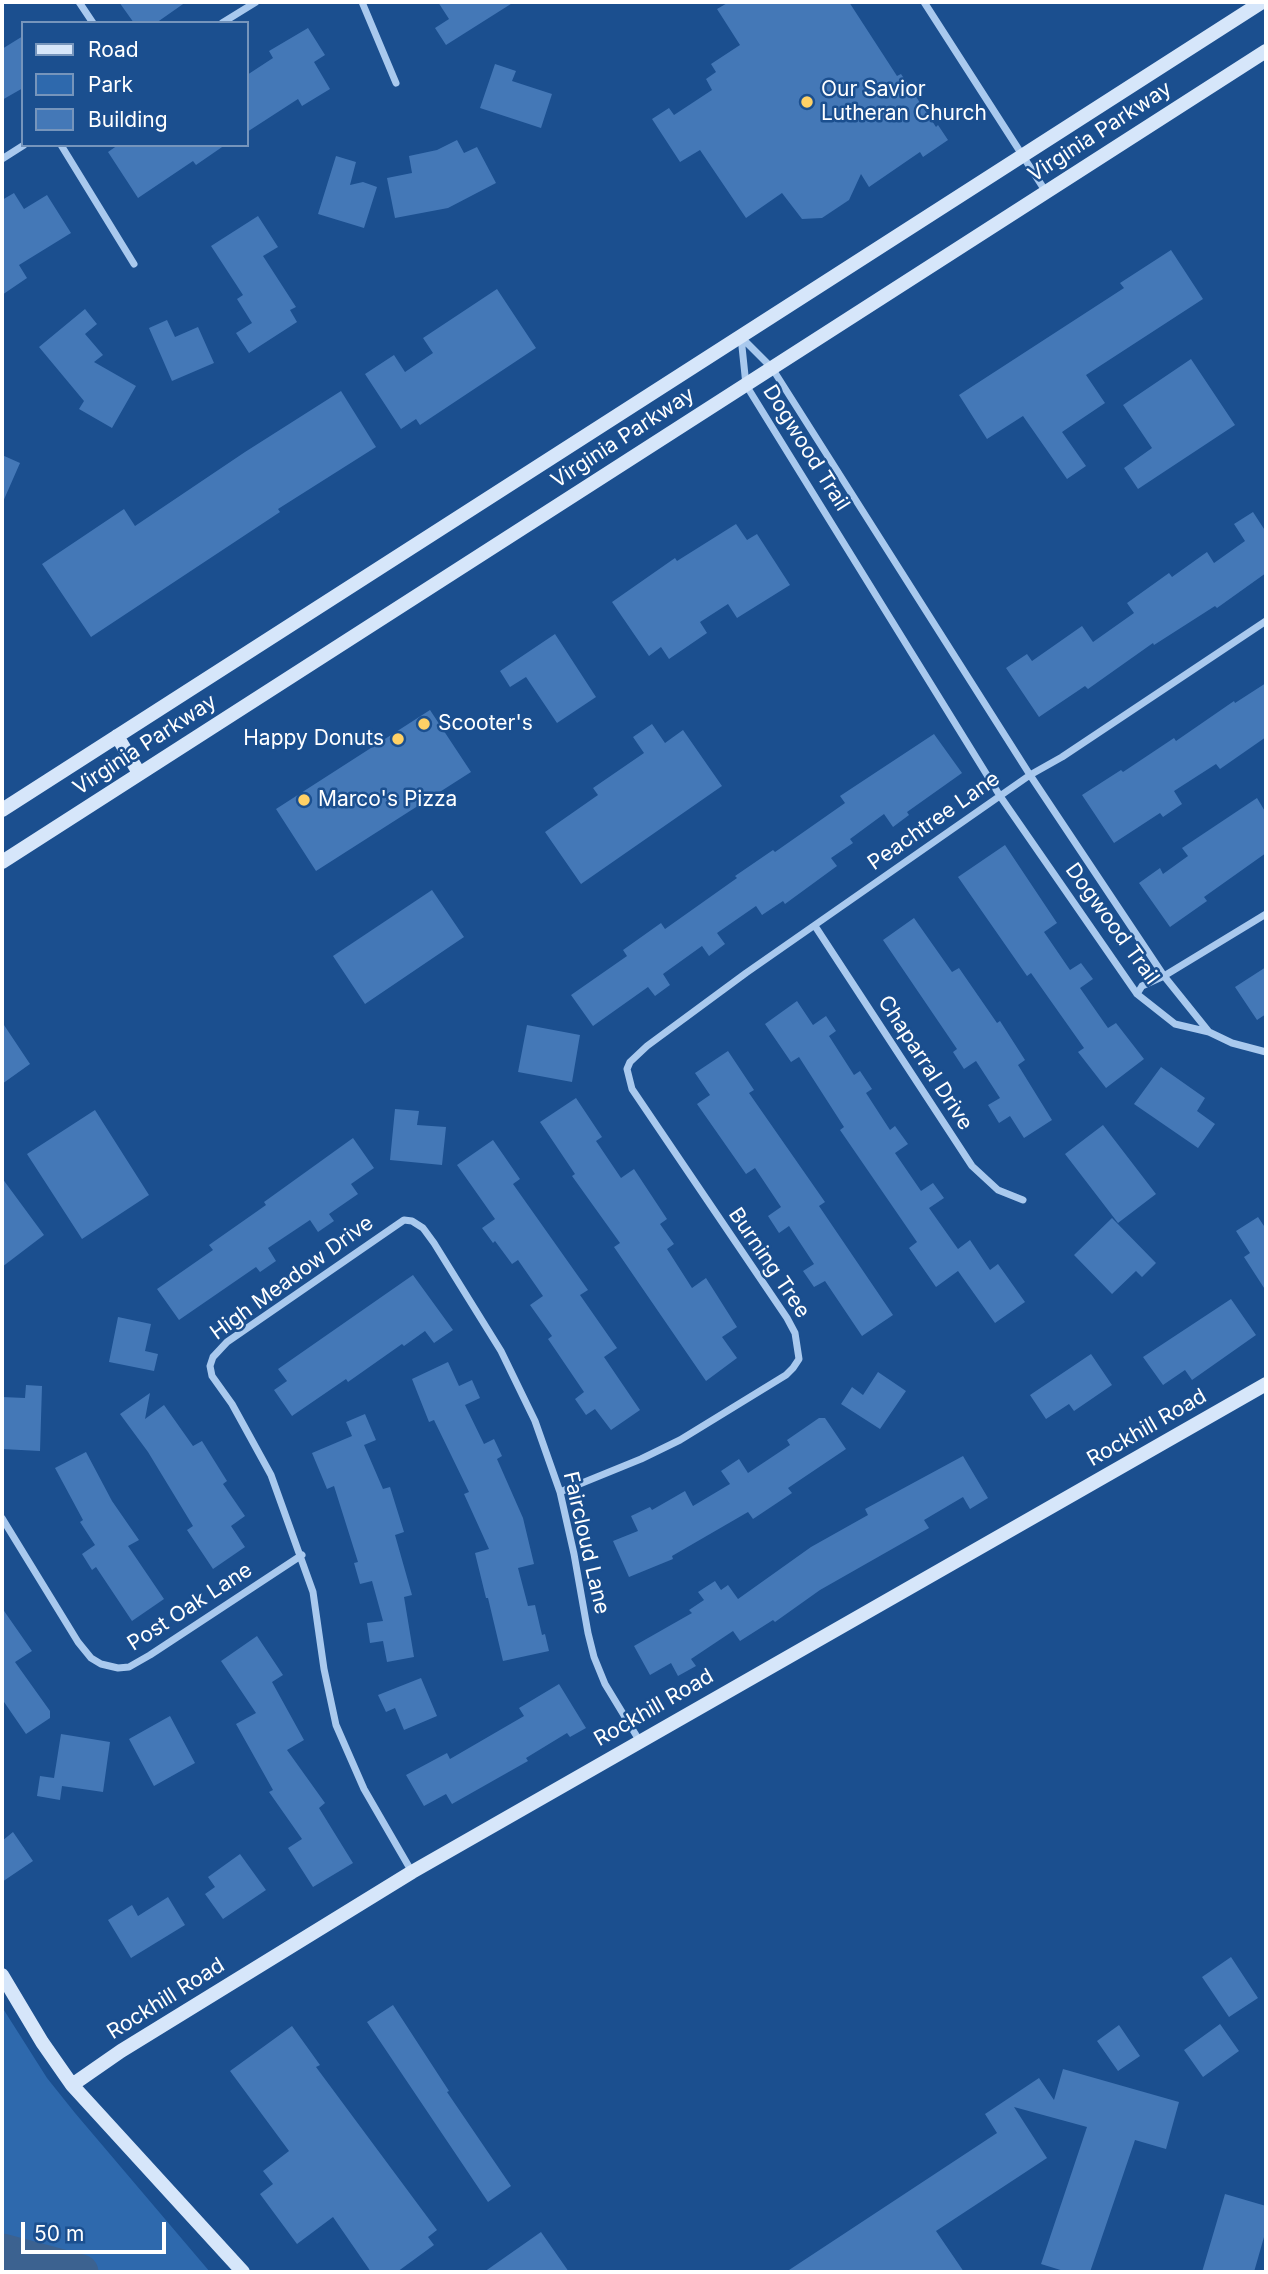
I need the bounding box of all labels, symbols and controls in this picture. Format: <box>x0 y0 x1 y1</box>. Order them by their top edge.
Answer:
legend <box>21 21 248 147</box>
text: Road <box>88 37 139 62</box>
text: Park <box>88 72 133 97</box>
street label: Virginia Parkway <box>1024 76 1176 188</box>
place label: Our Savior Lutheran Church <box>821 77 987 127</box>
marker: Our Savior Lutheran Church <box>799 94 815 110</box>
text: Building <box>88 107 168 132</box>
street label: Dogwood Trail <box>757 380 855 516</box>
street label: Virginia Parkway <box>547 382 699 494</box>
street label: Virginia Parkway <box>69 689 221 801</box>
place label: Scooter's <box>438 711 533 737</box>
marker: Scooter's <box>416 716 432 732</box>
place label: Happy Donuts <box>243 726 384 752</box>
marker: Happy Donuts <box>390 731 406 747</box>
street label: Peachtree Lane <box>863 766 1005 876</box>
place label: Marco's Pizza <box>318 787 457 813</box>
marker: Marco's Pizza <box>296 792 312 808</box>
street label: Dogwood Trail <box>1060 858 1164 990</box>
street label: Chaparral Drive <box>872 991 978 1135</box>
street label: Burning Tree <box>723 1203 815 1323</box>
street label: High Meadow Drive <box>206 1210 378 1346</box>
street label: Rockhill Road <box>1083 1384 1211 1472</box>
street label: Faircloud Lane <box>557 1469 615 1617</box>
street label: Post Oak Lane <box>123 1557 257 1657</box>
street label: Rockhill Road <box>590 1664 718 1752</box>
street label: Rockhill Road <box>103 1953 229 2045</box>
scale bar <box>24 2208 170 2252</box>
text: 50 m <box>34 2221 84 2246</box>

